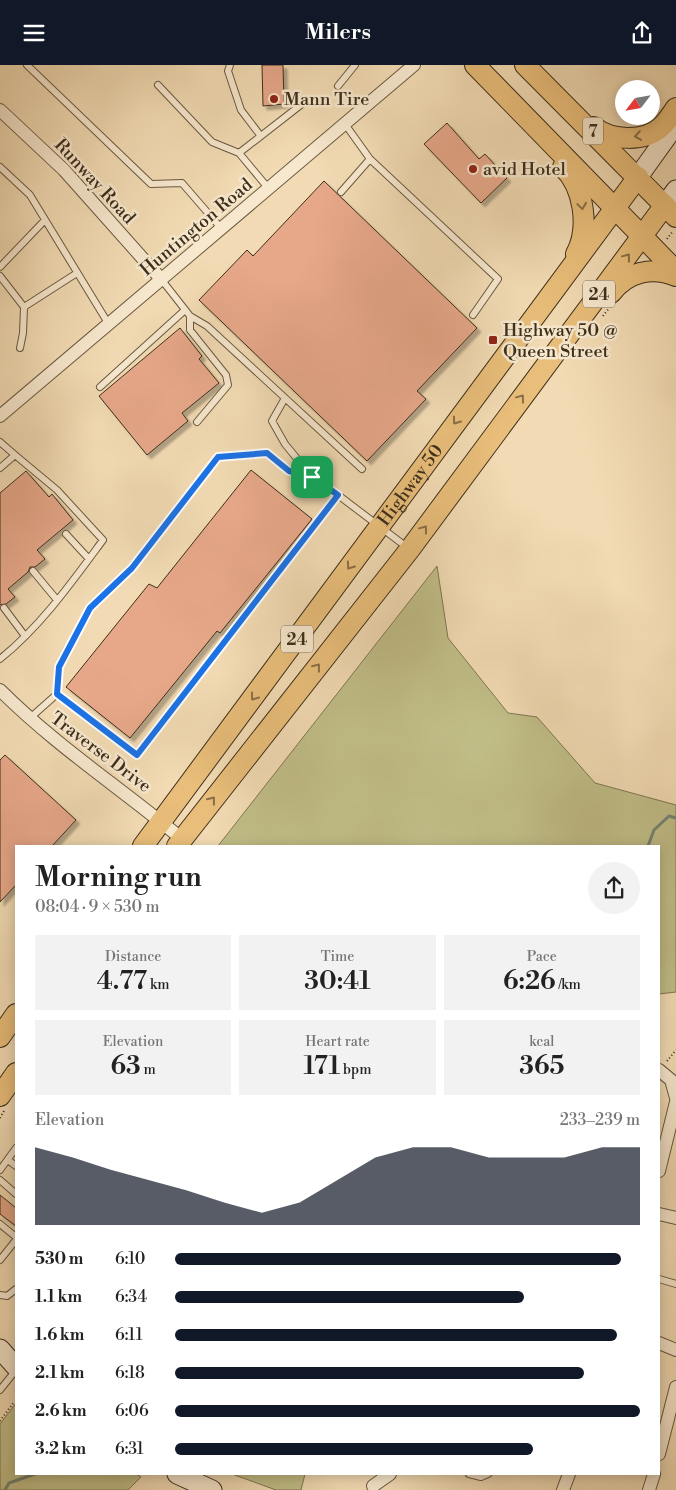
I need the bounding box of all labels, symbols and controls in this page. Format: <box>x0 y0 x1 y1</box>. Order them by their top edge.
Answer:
icon: menu <box>20 19 48 47</box>
text: Milers <box>305 19 371 46</box>
icon: share <box>628 19 656 47</box>
north arrow <box>615 80 660 125</box>
map controls <box>615 80 660 125</box>
place label: Mann Tire <box>284 88 369 111</box>
marker: Mann Tire <box>268 93 280 105</box>
road number: 7 <box>583 117 603 145</box>
one-way arrow <box>634 130 642 141</box>
street label: Runway Road <box>49 134 141 230</box>
place label: avid Hotel <box>483 158 567 181</box>
marker: avid Hotel <box>467 163 479 175</box>
street label: Huntington Road <box>135 173 258 281</box>
one-way arrow <box>576 201 586 210</box>
one-way arrow <box>621 254 629 263</box>
road number: 24 <box>583 280 615 307</box>
place label: Highway 50 @ Queen Street <box>503 319 618 363</box>
marker: Highway 50 @ Queen Street <box>487 334 499 346</box>
one-way arrow <box>515 395 525 404</box>
one-way arrow <box>453 416 462 425</box>
street label: Highway 50 <box>373 440 448 531</box>
pin <box>291 456 333 498</box>
icon: arrive <box>298 463 326 491</box>
one-way arrow <box>419 526 427 535</box>
one-way arrow <box>347 560 356 570</box>
road number: 24 <box>281 625 313 653</box>
one-way arrow <box>311 664 319 673</box>
one-way arrow <box>251 691 259 700</box>
street label: Traverse Drive <box>46 707 156 798</box>
one-way arrow <box>207 797 216 806</box>
text: Morning run <box>35 860 202 895</box>
button: share <box>588 862 640 914</box>
text: 08:04 · 9 × 530 m <box>35 897 160 917</box>
text: Distance <box>105 948 161 966</box>
text: Time <box>321 948 354 966</box>
text: Pace <box>527 948 557 966</box>
text: 4.77 <box>97 966 147 997</box>
text: 30:41 <box>304 966 371 997</box>
text: 6:26 <box>503 966 556 997</box>
text: km <box>147 976 170 994</box>
text: /km <box>556 976 581 994</box>
text: Elevation <box>103 1033 163 1051</box>
text: Heart rate <box>305 1033 370 1051</box>
text: kcal <box>529 1033 555 1051</box>
text: 63 <box>110 1051 141 1082</box>
text: 171 <box>304 1051 340 1082</box>
text: 365 <box>519 1051 564 1082</box>
text: m <box>141 1061 156 1079</box>
text: bpm <box>340 1061 371 1079</box>
text: Elevation <box>35 1110 104 1130</box>
text: 233–239 m <box>560 1110 640 1130</box>
text: 530 m <box>35 1249 83 1269</box>
text: 6:10 <box>115 1249 145 1269</box>
text: 1.1 km <box>35 1287 82 1307</box>
text: 6:34 <box>115 1287 147 1307</box>
text: 1.6 km <box>35 1325 84 1345</box>
text: 6:11 <box>115 1325 143 1345</box>
text: 2.1 km <box>35 1363 84 1383</box>
text: 6:18 <box>115 1363 145 1383</box>
text: 2.6 km <box>35 1401 86 1421</box>
text: 6:06 <box>115 1401 149 1421</box>
text: 3.2 km <box>35 1439 86 1459</box>
text: 6:31 <box>115 1439 144 1459</box>

